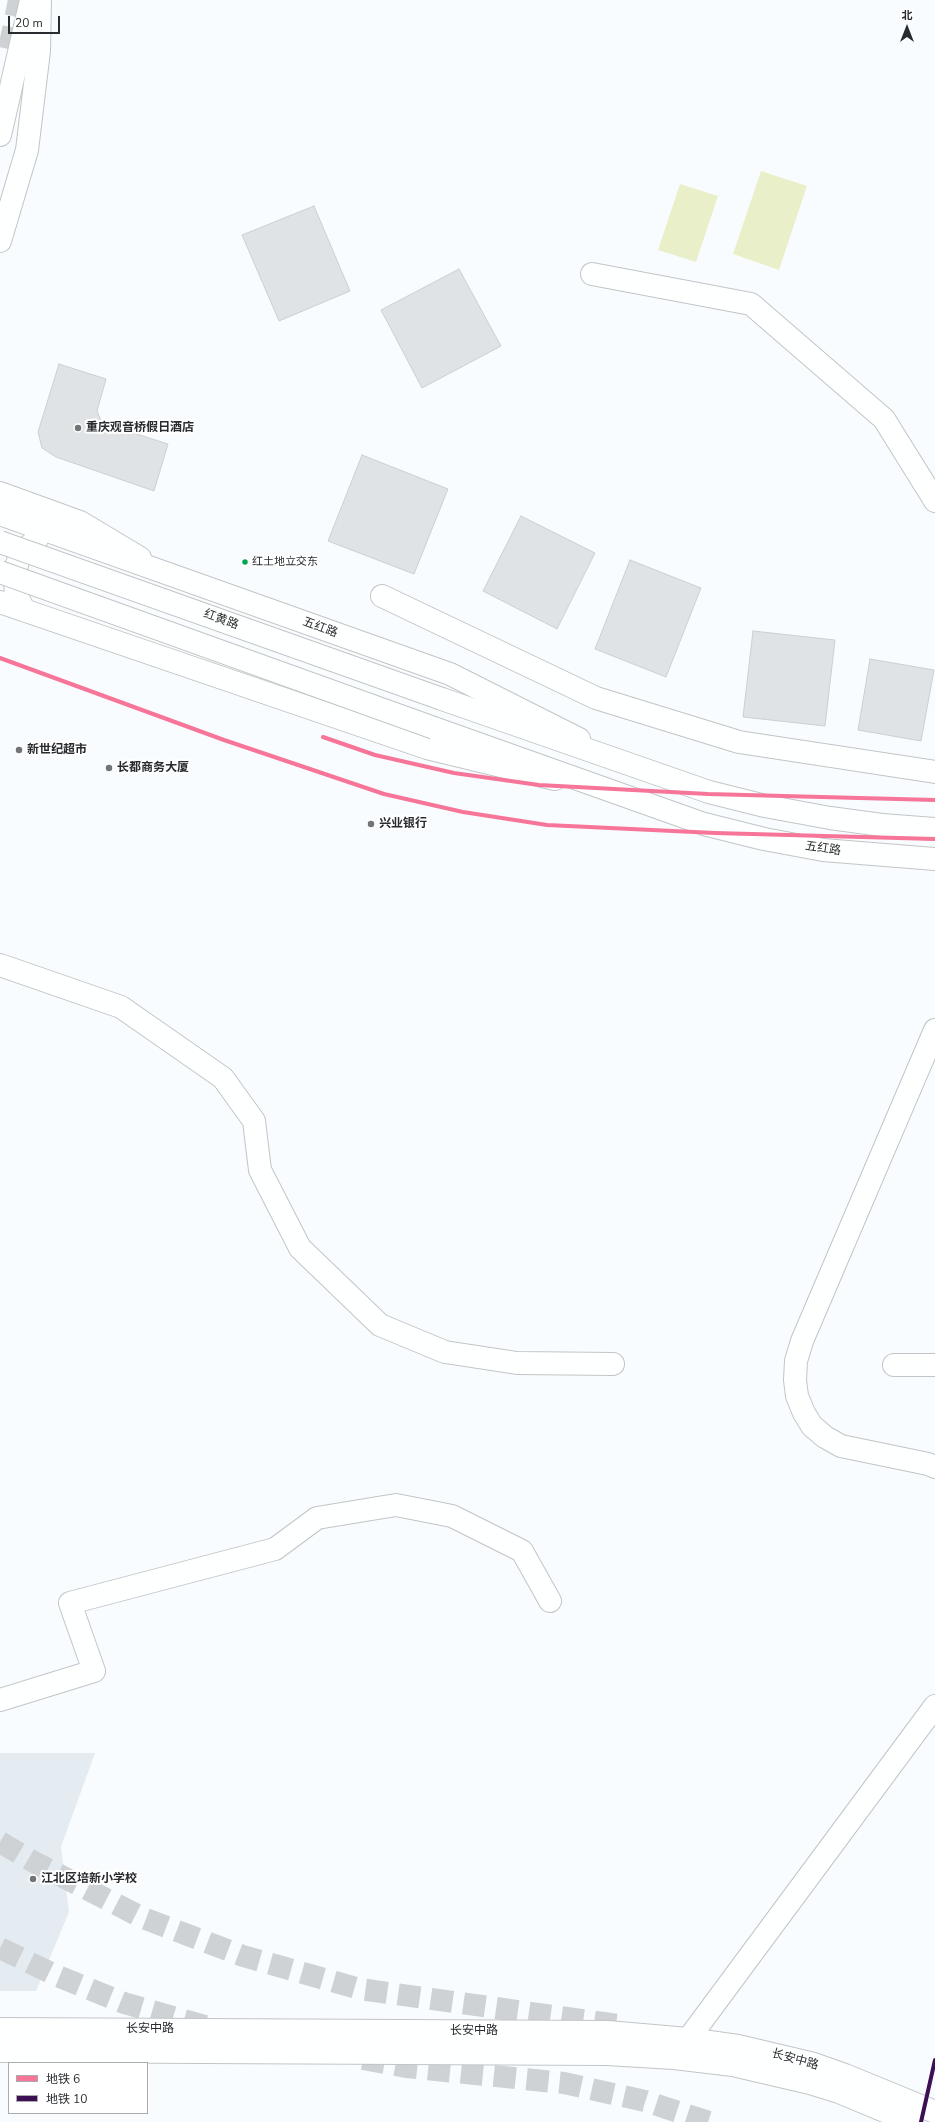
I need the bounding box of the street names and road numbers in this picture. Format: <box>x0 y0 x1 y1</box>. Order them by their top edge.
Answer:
street label: 红黄路 <box>202 607 240 633</box>
street label: 五红路 <box>301 615 339 641</box>
street label: 五红路 <box>804 839 842 859</box>
street label: 长安中路 <box>126 2022 174 2036</box>
street label: 长安中路 <box>450 2024 498 2038</box>
street label: 长安中路 <box>770 2047 820 2073</box>

